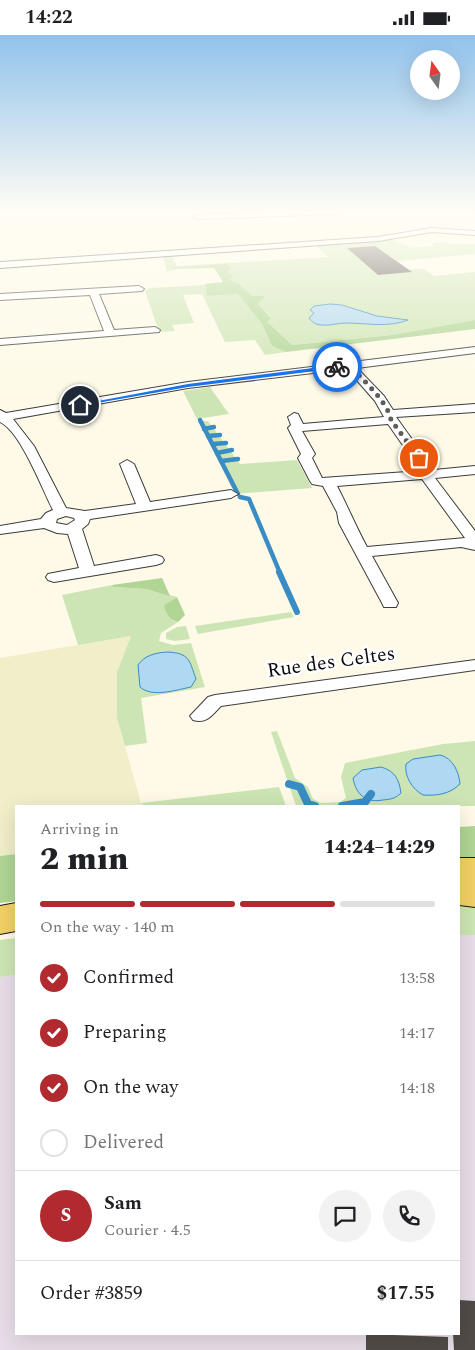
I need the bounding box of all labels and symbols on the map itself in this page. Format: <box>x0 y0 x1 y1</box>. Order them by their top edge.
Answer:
north arrow <box>410 50 460 100</box>
courier <box>312 342 362 392</box>
pin <box>59 384 101 426</box>
pin <box>398 437 440 479</box>
street label: Rue des Celtes <box>265 638 397 686</box>

